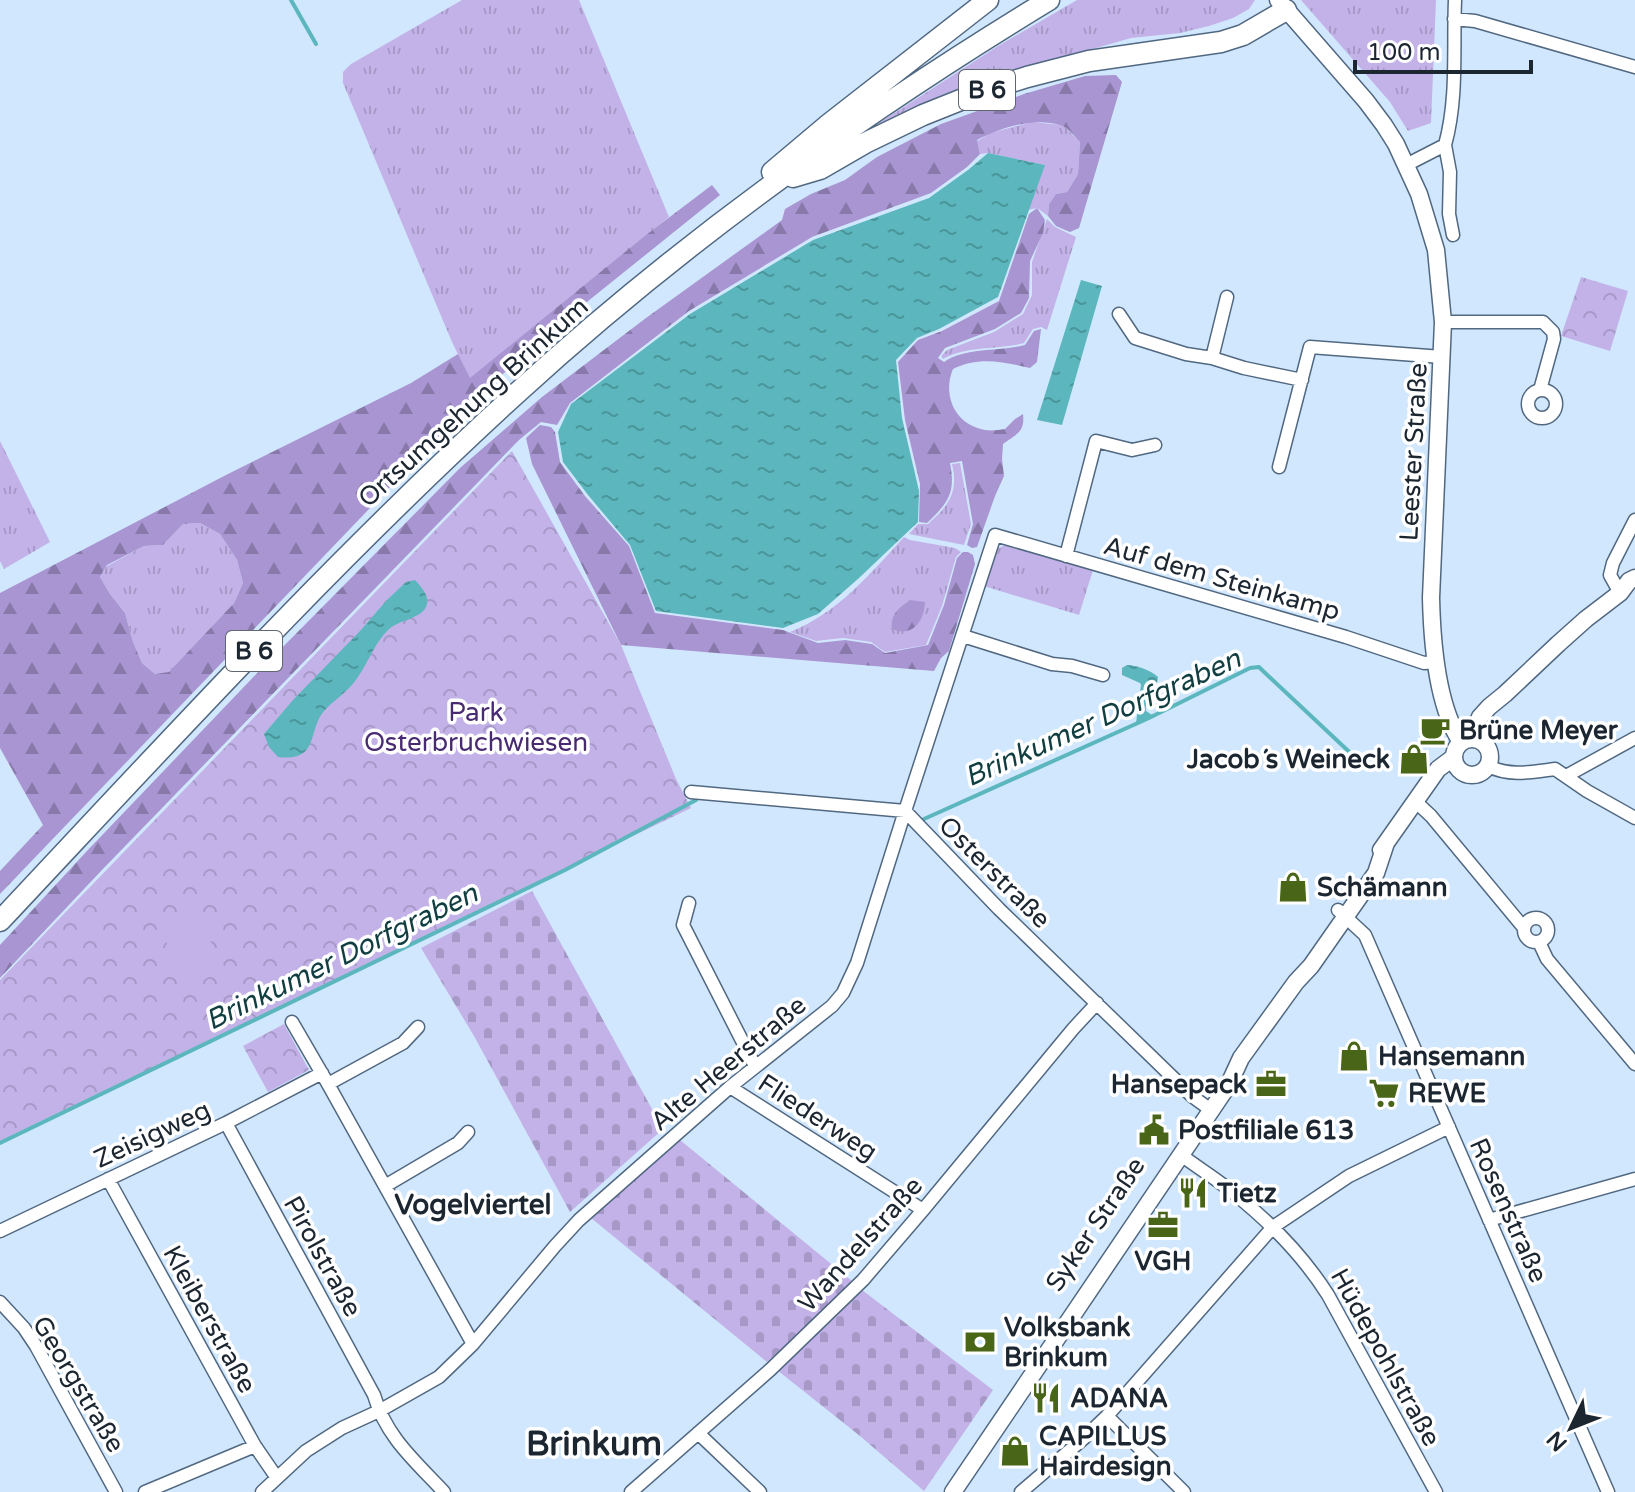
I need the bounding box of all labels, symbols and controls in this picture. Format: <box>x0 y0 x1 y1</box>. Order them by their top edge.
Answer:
scale bar <box>1355 24 1531 74</box>
text: 100 m <box>1367 38 1441 67</box>
road number: B 6 <box>959 70 1015 110</box>
street label: Ortsumgehung Brinkum <box>352 291 595 514</box>
street label: Leester Straße <box>1393 362 1434 542</box>
street label: Auf dem Steinkamp <box>1100 530 1344 627</box>
road number: B 6 <box>226 631 282 671</box>
water label: Brinkumer Dorfgraben <box>959 641 1247 794</box>
park label: Park Osterbruchwiesen <box>364 697 588 758</box>
cafe icon: Brüne Meyer <box>1418 713 1452 747</box>
place label: Brüne Meyer <box>1459 715 1619 746</box>
shop icon: Jacob´s Weineck <box>1397 742 1431 776</box>
place label: Jacob´s Weineck <box>1186 744 1390 775</box>
street label: Osterstraße <box>932 810 1057 935</box>
shop icon: Schämann <box>1276 870 1310 904</box>
place label: Schämann <box>1317 872 1447 903</box>
water label: Brinkumer Dorfgraben <box>200 876 484 1038</box>
street label: Alte Heerstraße <box>644 989 812 1137</box>
shop icon: Hansemann <box>1337 1039 1371 1073</box>
place label: Hansemann <box>1378 1041 1525 1072</box>
street label: Fliederweg <box>752 1067 883 1167</box>
office icon: Hansepack <box>1254 1067 1288 1101</box>
place label: Hansepack <box>1111 1069 1247 1100</box>
supermarket icon: REWE <box>1367 1076 1401 1110</box>
place label: REWE <box>1408 1078 1486 1109</box>
street label: Zeisigweg <box>89 1094 215 1175</box>
public building icon: Postfiliale 613 <box>1137 1113 1171 1147</box>
place label: Postfiliale 613 <box>1178 1115 1354 1146</box>
street label: Rosenstraße <box>1463 1133 1554 1287</box>
street label: Syker Straße <box>1039 1151 1152 1297</box>
street label: Wandelstraße <box>792 1171 929 1318</box>
restaurant icon: Tietz <box>1176 1176 1210 1210</box>
place label: Tietz <box>1216 1178 1277 1209</box>
district label: Vogelviertel <box>394 1188 552 1222</box>
street label: Pirolstraße <box>277 1191 368 1322</box>
office icon: VGH <box>1146 1208 1180 1242</box>
street label: Kleiberstraße <box>156 1240 263 1398</box>
place label: VGH <box>1134 1246 1192 1277</box>
street label: Hüdepohlstraße <box>1324 1263 1447 1451</box>
street label: Georgstraße <box>26 1310 131 1458</box>
place label: Volksbank Brinkum <box>1004 1312 1130 1373</box>
bank icon: Volksbank Brinkum <box>963 1325 997 1359</box>
restaurant icon: ADANA <box>1029 1381 1063 1415</box>
place label: ADANA <box>1070 1383 1168 1414</box>
north arrow <box>1531 1388 1611 1468</box>
place label: CAPILLUS Hairdesign <box>1039 1421 1172 1482</box>
district label: Brinkum <box>526 1424 662 1465</box>
text: N <box>1542 1426 1573 1456</box>
shop icon: CAPILLUS Hairdesign <box>998 1434 1032 1468</box>

